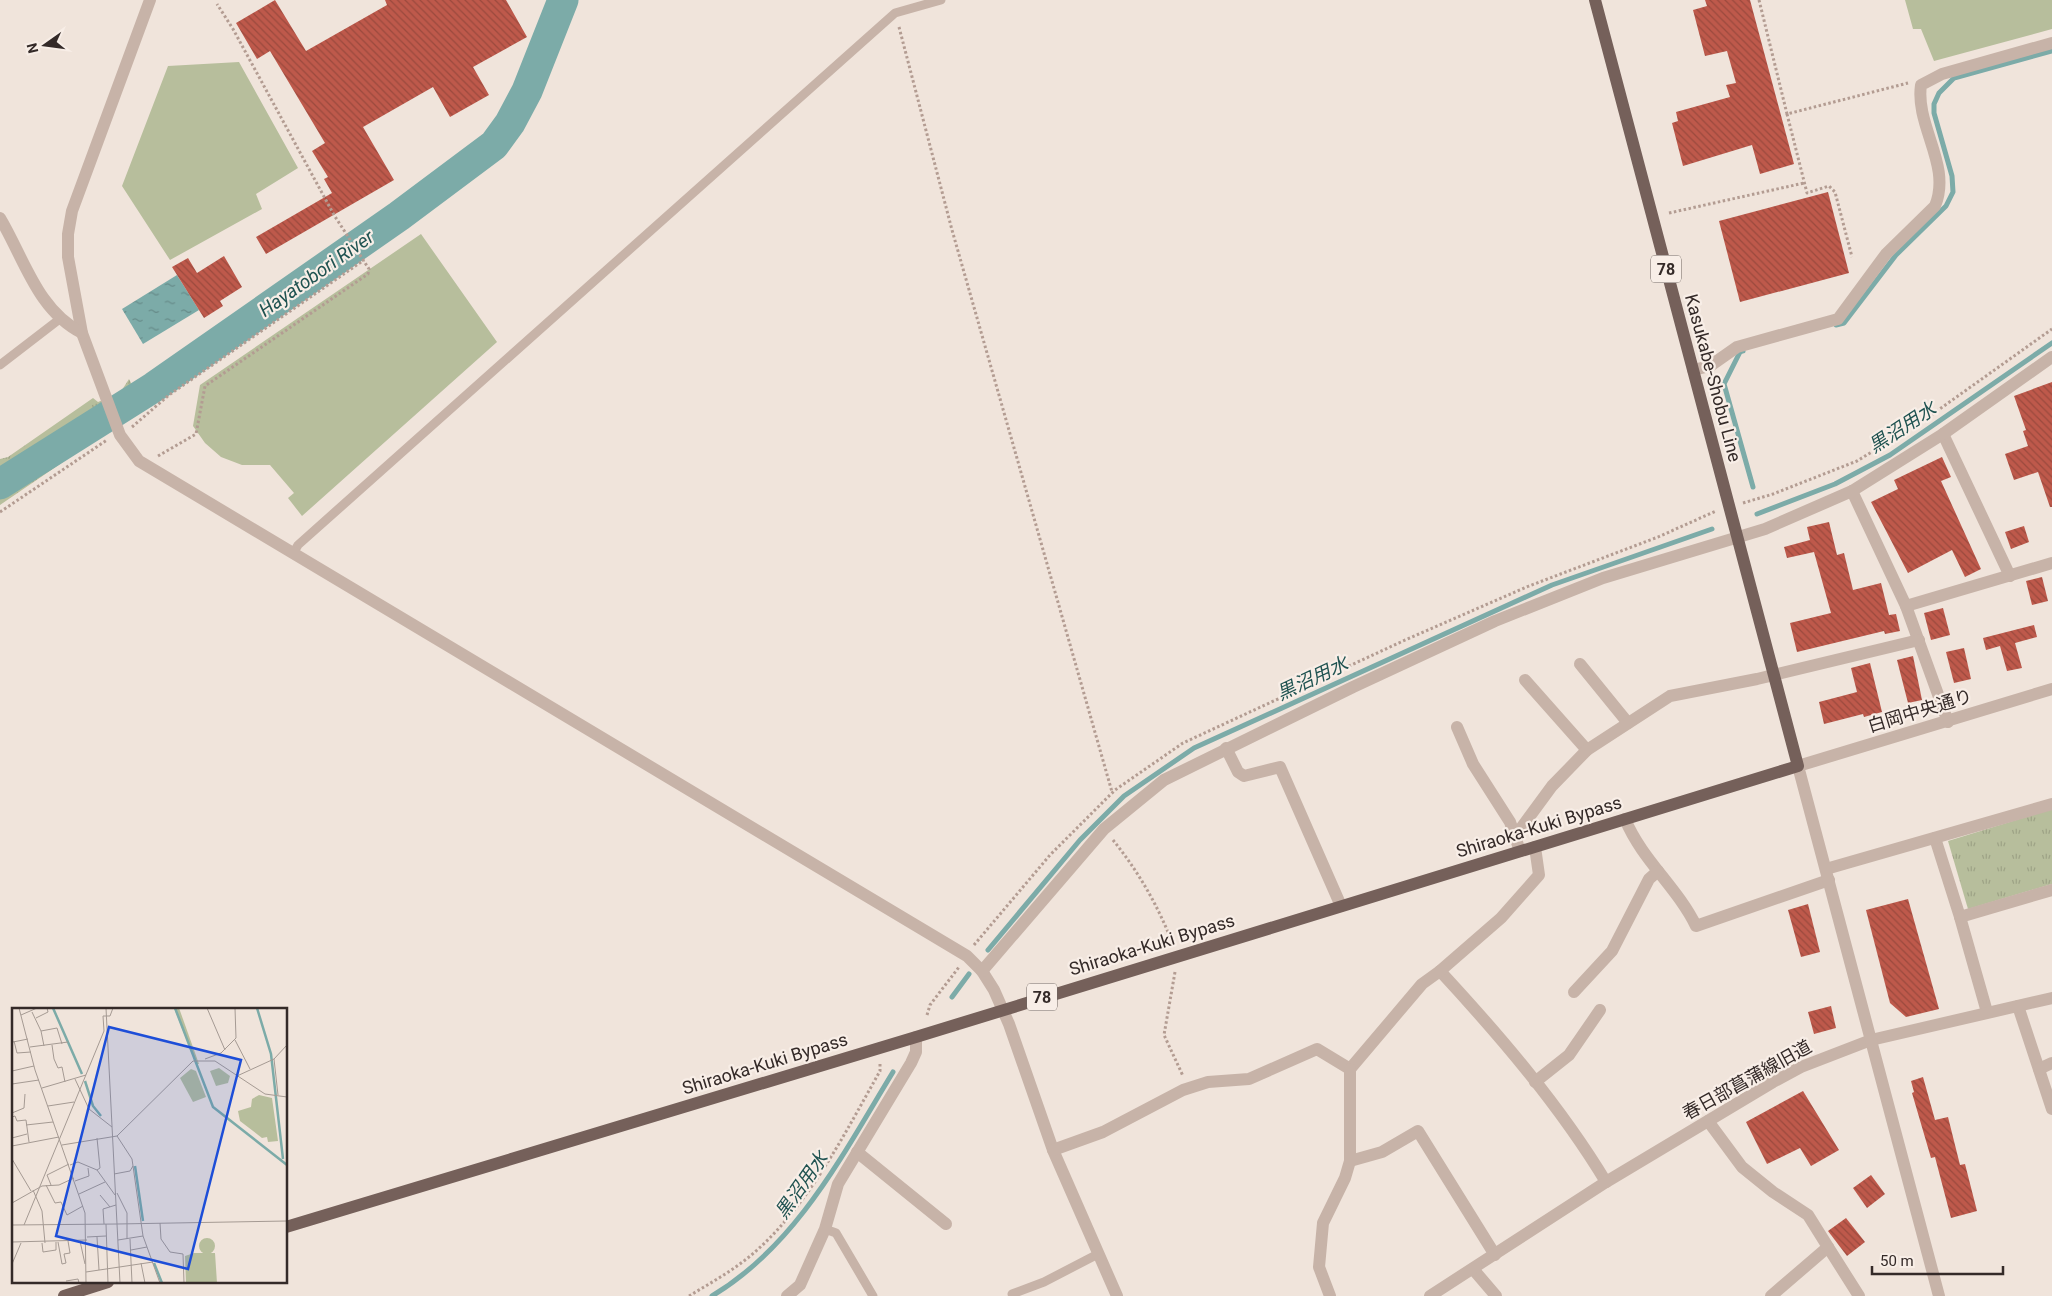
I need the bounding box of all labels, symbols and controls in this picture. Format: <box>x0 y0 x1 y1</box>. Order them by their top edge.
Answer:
north arrow <box>20 20 70 70</box>
text: N <box>23 41 41 55</box>
water label: Hayatobori River <box>254 225 379 322</box>
road number: 78 <box>1651 255 1681 282</box>
street label: Kasukabe-Shobu Line <box>1681 292 1746 464</box>
water label: 黒沼用水 <box>1864 396 1942 458</box>
water label: 黒沼用水 <box>1273 651 1353 705</box>
street label: 白岡中央通り <box>1865 685 1975 736</box>
street label: Shiraoka-Kuki Bypass <box>1454 791 1624 862</box>
street label: Shiraoka-Kuki Bypass <box>1067 909 1237 980</box>
road number: 78 <box>1027 984 1057 1010</box>
inset map <box>12 1008 288 1284</box>
street label: Shiraoka-Kuki Bypass <box>680 1028 850 1099</box>
street label: 春日部菖蒲線旧道 <box>1679 1035 1815 1124</box>
water label: 黒沼用水 <box>770 1146 834 1223</box>
scale bar <box>1872 1244 2003 1276</box>
text: 50 m <box>1880 1252 1914 1270</box>

